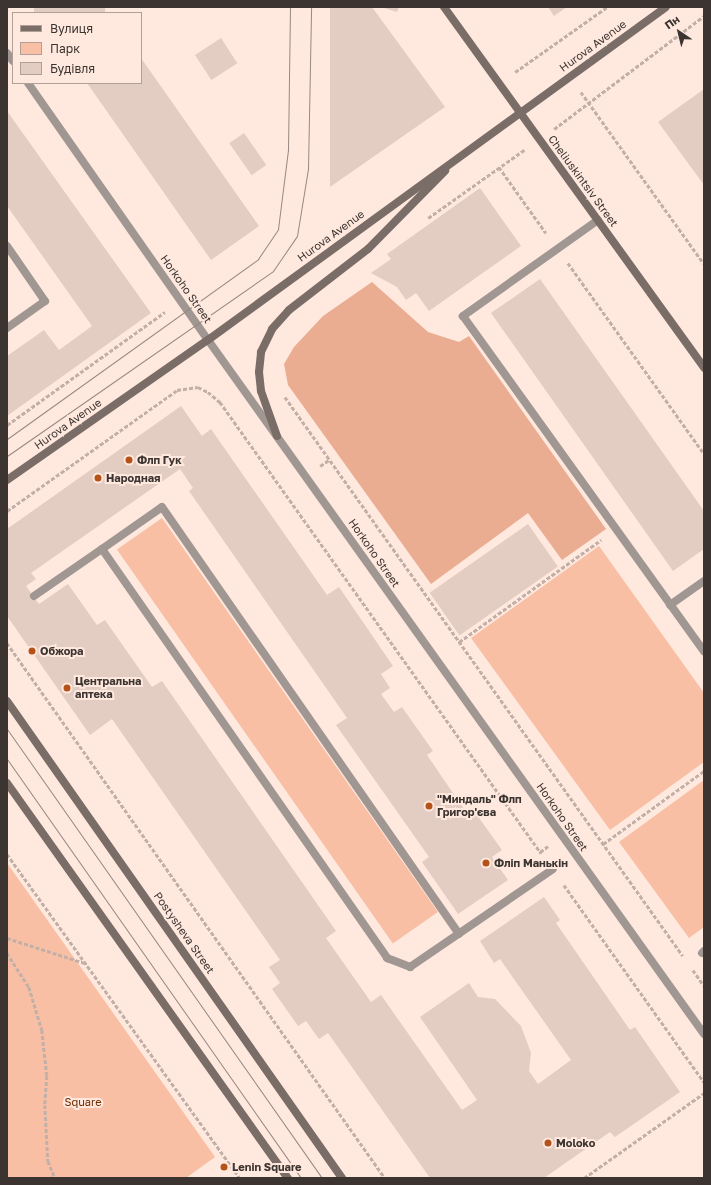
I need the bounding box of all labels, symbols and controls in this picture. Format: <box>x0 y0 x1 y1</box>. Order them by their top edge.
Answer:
legend <box>12 12 142 84</box>
north arrow <box>659 12 699 52</box>
text: Пн <box>662 12 682 31</box>
street label: Hurova Avenue <box>557 17 629 75</box>
text: Вулиця <box>50 21 93 36</box>
text: Парк <box>50 41 80 56</box>
text: Будівля <box>50 61 95 76</box>
street label: Cheliuskintsiv Street <box>545 133 621 229</box>
street label: Hurova Avenue <box>295 207 367 265</box>
street label: Horkoho Street <box>158 252 214 326</box>
street label: Hurova Avenue <box>32 396 104 452</box>
place label: Флп Гук <box>137 453 182 467</box>
marker: Флп Гук <box>124 455 134 465</box>
place label: Народная <box>106 471 160 485</box>
marker: Народная <box>93 473 103 483</box>
street label: Horkoho Street <box>346 516 402 590</box>
place label: Обжора <box>40 644 83 658</box>
marker: Обжора <box>27 646 37 656</box>
place label: Центральна аптека <box>75 675 141 701</box>
marker: Центральна аптека <box>62 683 72 693</box>
street label: Horkoho Street <box>534 780 590 854</box>
place label: "Миндаль" Флп Григор'єва <box>437 793 522 819</box>
marker: "Миндаль" Флп Григор'єва <box>424 801 434 811</box>
place label: Фліп Манькін <box>494 856 568 870</box>
marker: Фліп Манькін <box>481 858 491 868</box>
street label: Postysheva Street <box>151 890 217 976</box>
park label: Square <box>64 1095 102 1109</box>
place label: Moloko <box>556 1136 595 1150</box>
marker: Moloko <box>543 1138 553 1148</box>
place label: Lenin Square <box>232 1160 302 1174</box>
marker: Lenin Square <box>219 1162 229 1172</box>

